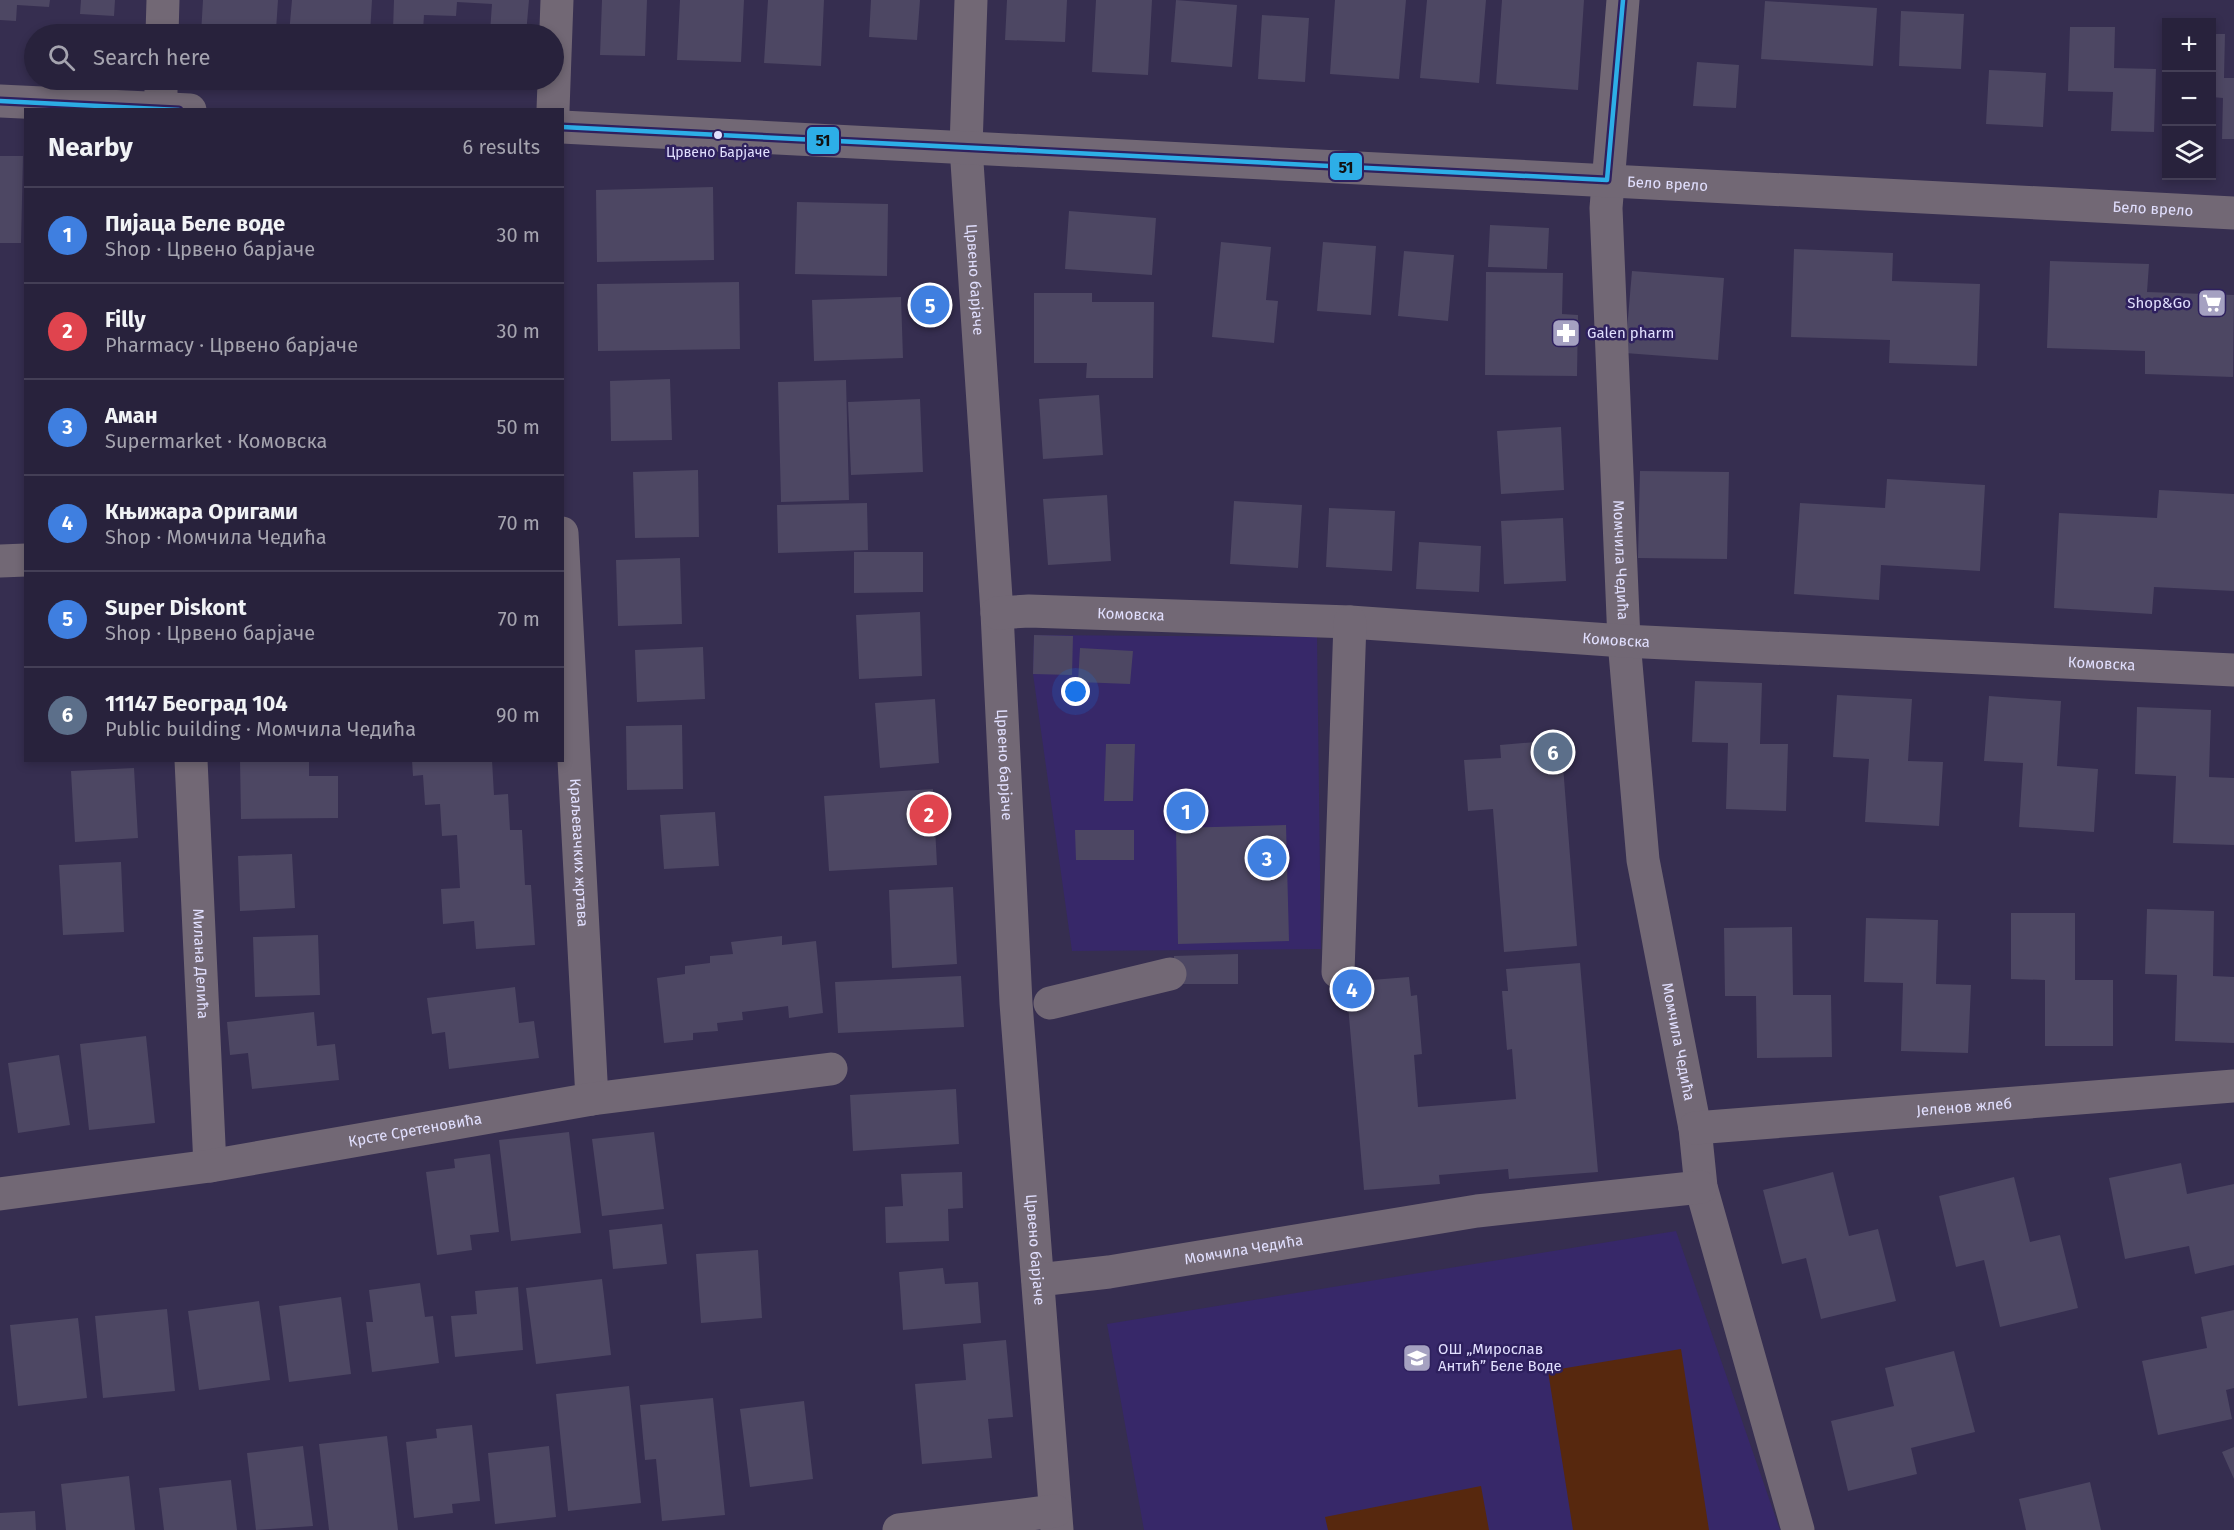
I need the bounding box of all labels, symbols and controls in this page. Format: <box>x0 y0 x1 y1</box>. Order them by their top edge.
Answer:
map controls <box>2162 18 2216 180</box>
button: + <box>2162 18 2216 72</box>
search box <box>24 24 564 90</box>
icon: search <box>45 41 78 74</box>
text: Search here <box>93 44 211 71</box>
button: − <box>2162 72 2216 126</box>
line badge: 51 <box>806 126 840 155</box>
button: layers <box>2162 126 2216 180</box>
marker: Црвено Барјаче <box>712 129 724 141</box>
text: 51 <box>815 131 831 150</box>
text: Nearby <box>48 132 133 163</box>
text: 6 results <box>463 135 540 159</box>
place label: Црвено Барјаче <box>666 144 770 161</box>
line badge: 51 <box>1329 152 1363 181</box>
text: 51 <box>1338 158 1354 177</box>
street label: Бело врело <box>1627 173 1708 195</box>
street label: Бело врело <box>2112 198 2194 220</box>
text: Пијаца Беле воде <box>105 210 285 237</box>
text: 1 <box>63 223 72 247</box>
text: 30 m <box>496 223 540 247</box>
street label: Црвено барјаче <box>962 223 988 336</box>
text: Shop · Црвено барјаче <box>105 237 315 261</box>
pin: 5 <box>910 282 950 328</box>
supermarket icon: Shop&Go <box>2196 287 2228 319</box>
place label: Shop&Go <box>2127 294 2191 312</box>
text: Filly <box>105 306 146 333</box>
pharmacy icon: Galen pharm <box>1550 317 1582 349</box>
text: 2 <box>62 319 73 343</box>
text: 30 m <box>496 319 540 343</box>
place label: Galen pharm <box>1587 324 1674 342</box>
text: Pharmacy · Црвено барјаче <box>105 333 358 357</box>
text: Аман <box>105 402 158 429</box>
text: 3 <box>62 415 73 439</box>
text: 50 m <box>496 415 540 439</box>
text: Supermarket · Комовска <box>105 429 327 453</box>
text: Књижара Оригами <box>105 498 298 525</box>
street label: Момчила Чедића <box>1609 500 1632 620</box>
text: 4 <box>62 511 73 535</box>
text: 70 m <box>498 511 540 535</box>
text: Shop · Момчила Чедића <box>105 525 327 549</box>
text: Super Diskont <box>105 594 247 621</box>
street label: Комовска <box>1097 604 1165 625</box>
text: 5 <box>62 607 73 631</box>
text: 70 m <box>498 607 540 631</box>
text: Shop · Црвено барјаче <box>105 621 315 645</box>
street label: Комовска <box>1582 629 1650 651</box>
street label: Комовска <box>2067 653 2136 674</box>
your location <box>1061 677 1090 706</box>
text: 11147 Београд 104 <box>105 690 288 717</box>
text: 6 <box>62 703 73 727</box>
text: 90 m <box>496 703 540 727</box>
street label: Црвено барјаче <box>993 709 1016 821</box>
text: Public building · Момчила Чедића <box>105 717 416 741</box>
pin: 6 <box>1534 730 1572 774</box>
street label: Краљевачких жртава <box>566 778 592 927</box>
pin: 1 <box>1166 788 1206 834</box>
pin: 2 <box>910 792 948 836</box>
pin: 3 <box>1248 836 1286 880</box>
street label: Милана Делића <box>189 908 212 1019</box>
pin: 4 <box>1332 966 1372 1012</box>
street label: Момчила Чедића <box>1658 981 1699 1102</box>
street label: Јеленов жлеб <box>1916 1094 2013 1120</box>
street label: Крсте Сретеновића <box>347 1109 483 1151</box>
street label: Црвено барјаче <box>1022 1193 1048 1306</box>
street label: Момчила Чедића <box>1183 1231 1304 1268</box>
place label: ОШ „Мирослав Антић” Беле Воде <box>1438 1340 1562 1375</box>
school or university icon: ОШ „Мирослав Антић” Беле Воде <box>1401 1342 1433 1374</box>

